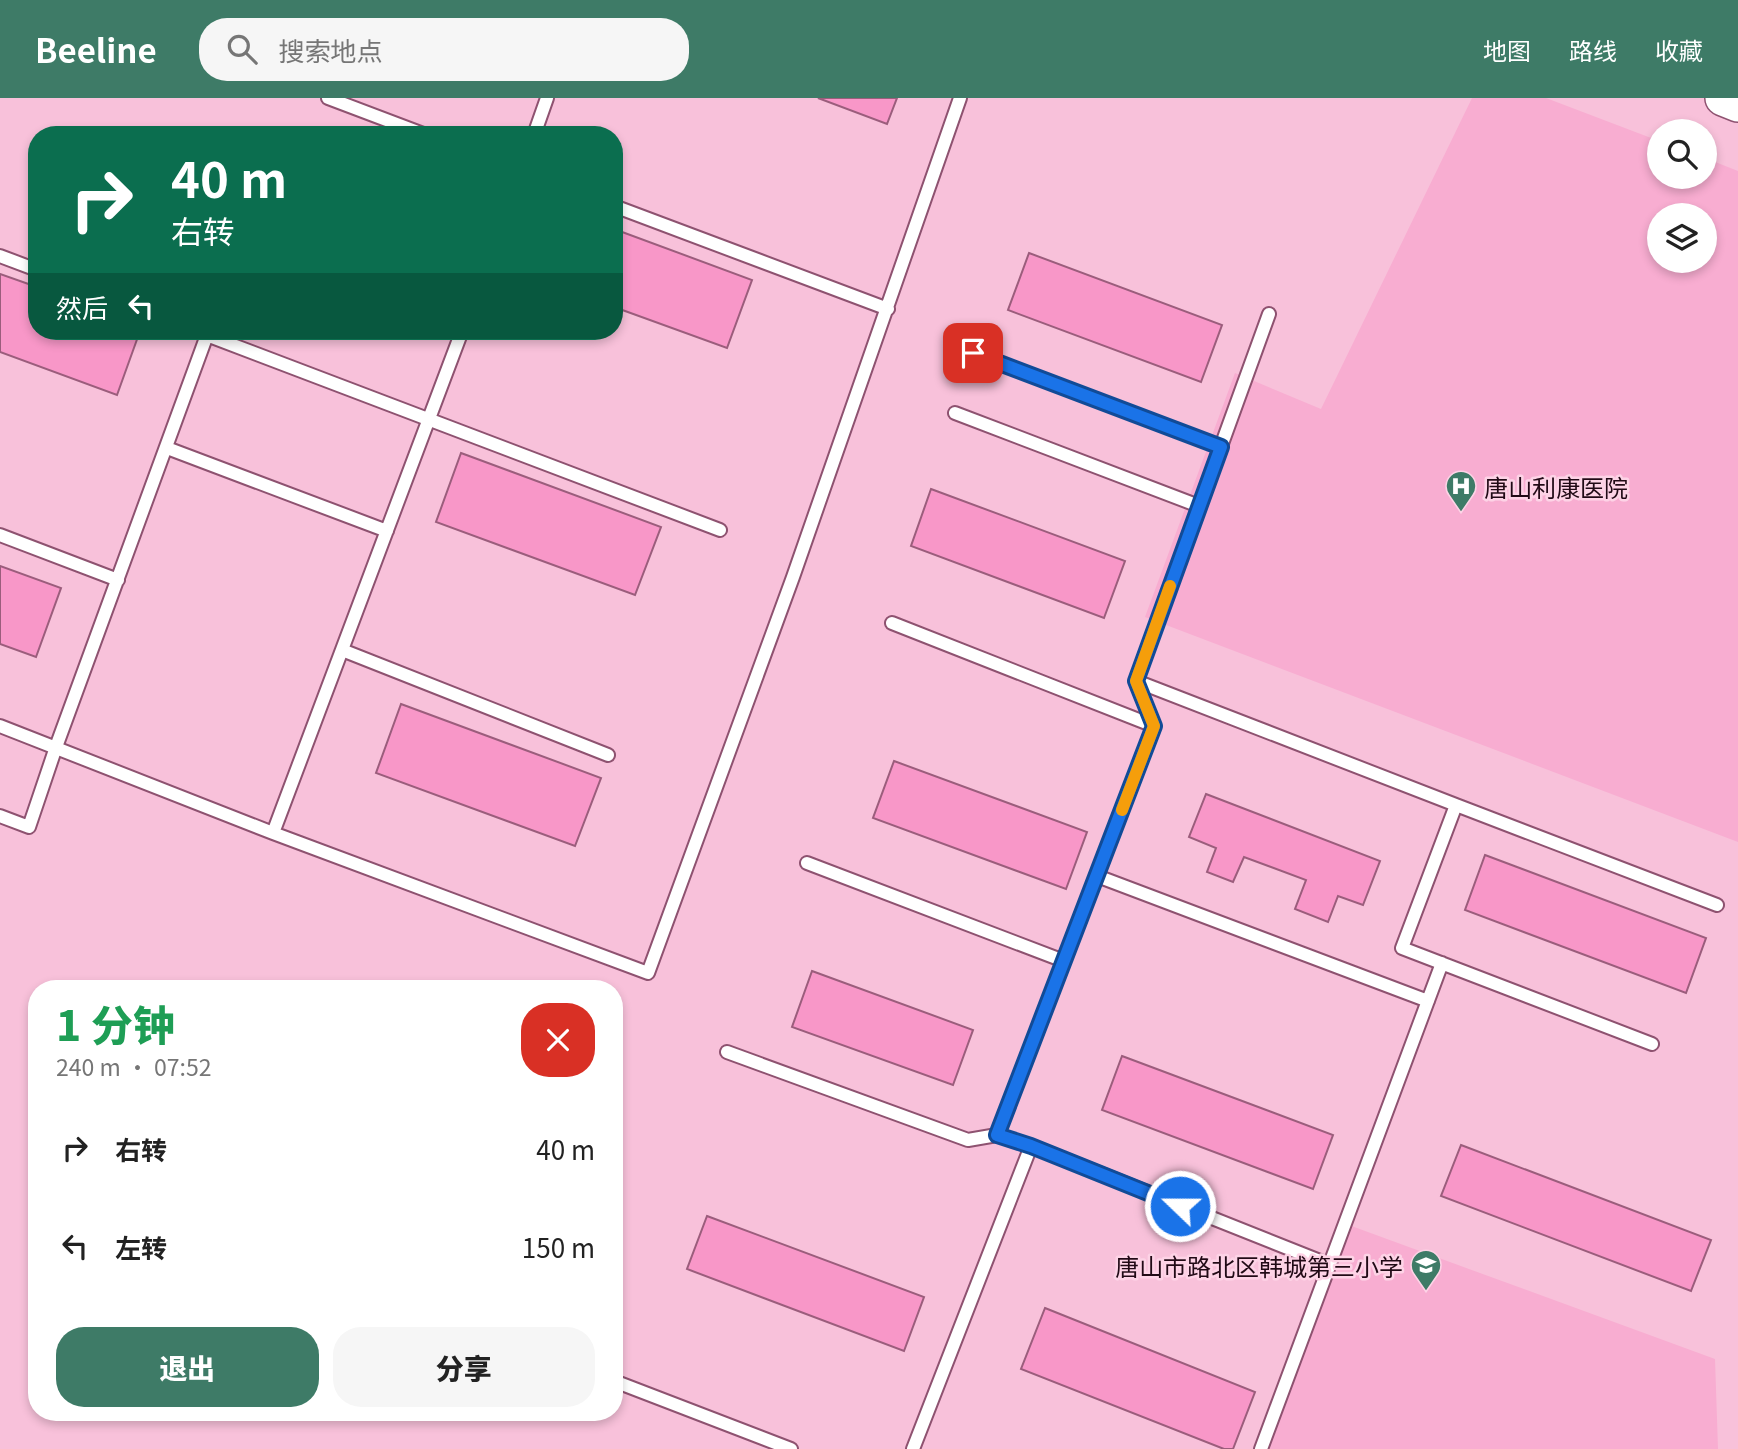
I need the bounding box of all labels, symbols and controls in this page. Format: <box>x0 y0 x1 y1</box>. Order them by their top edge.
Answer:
search box <box>199 18 689 81</box>
text: Beeline <box>35 25 157 73</box>
icon: search <box>223 30 261 68</box>
text: 搜索地点 <box>279 31 383 68</box>
text: 地图 <box>1483 32 1531 67</box>
text: 路线 <box>1569 32 1617 67</box>
text: 收藏 <box>1655 32 1703 67</box>
map controls <box>1647 119 1717 273</box>
button: search <box>1647 119 1717 189</box>
text: 40 m <box>171 141 287 212</box>
icon: right <box>56 154 147 245</box>
button: layers <box>1647 203 1717 273</box>
text: 右转 <box>171 207 235 253</box>
icon: left <box>122 287 160 325</box>
text: 然后 <box>56 288 108 325</box>
pin <box>943 323 1003 383</box>
icon: arrive <box>954 334 992 372</box>
hospital icon: 唐山利康医院 <box>1444 469 1478 513</box>
place label: 唐山利康医院 <box>1484 469 1628 504</box>
text: 1 分钟 <box>56 992 175 1053</box>
button: close <box>521 1003 595 1077</box>
text: 240 m · 07:52 <box>56 1049 212 1083</box>
icon: right <box>56 1129 94 1167</box>
text: 右转 <box>115 1130 167 1167</box>
text: 40 m <box>536 1130 595 1167</box>
position arrow <box>1143 1169 1217 1243</box>
icon: left <box>56 1227 94 1265</box>
text: 左转 <box>115 1228 167 1265</box>
text: 150 m <box>522 1228 595 1265</box>
place label: 唐山市路北区韩城第三小学 <box>1115 1248 1403 1283</box>
school or university icon: 唐山市路北区韩城第三小学 <box>1409 1248 1443 1292</box>
button: 退出 <box>56 1327 319 1407</box>
button: 分享 <box>333 1327 595 1407</box>

